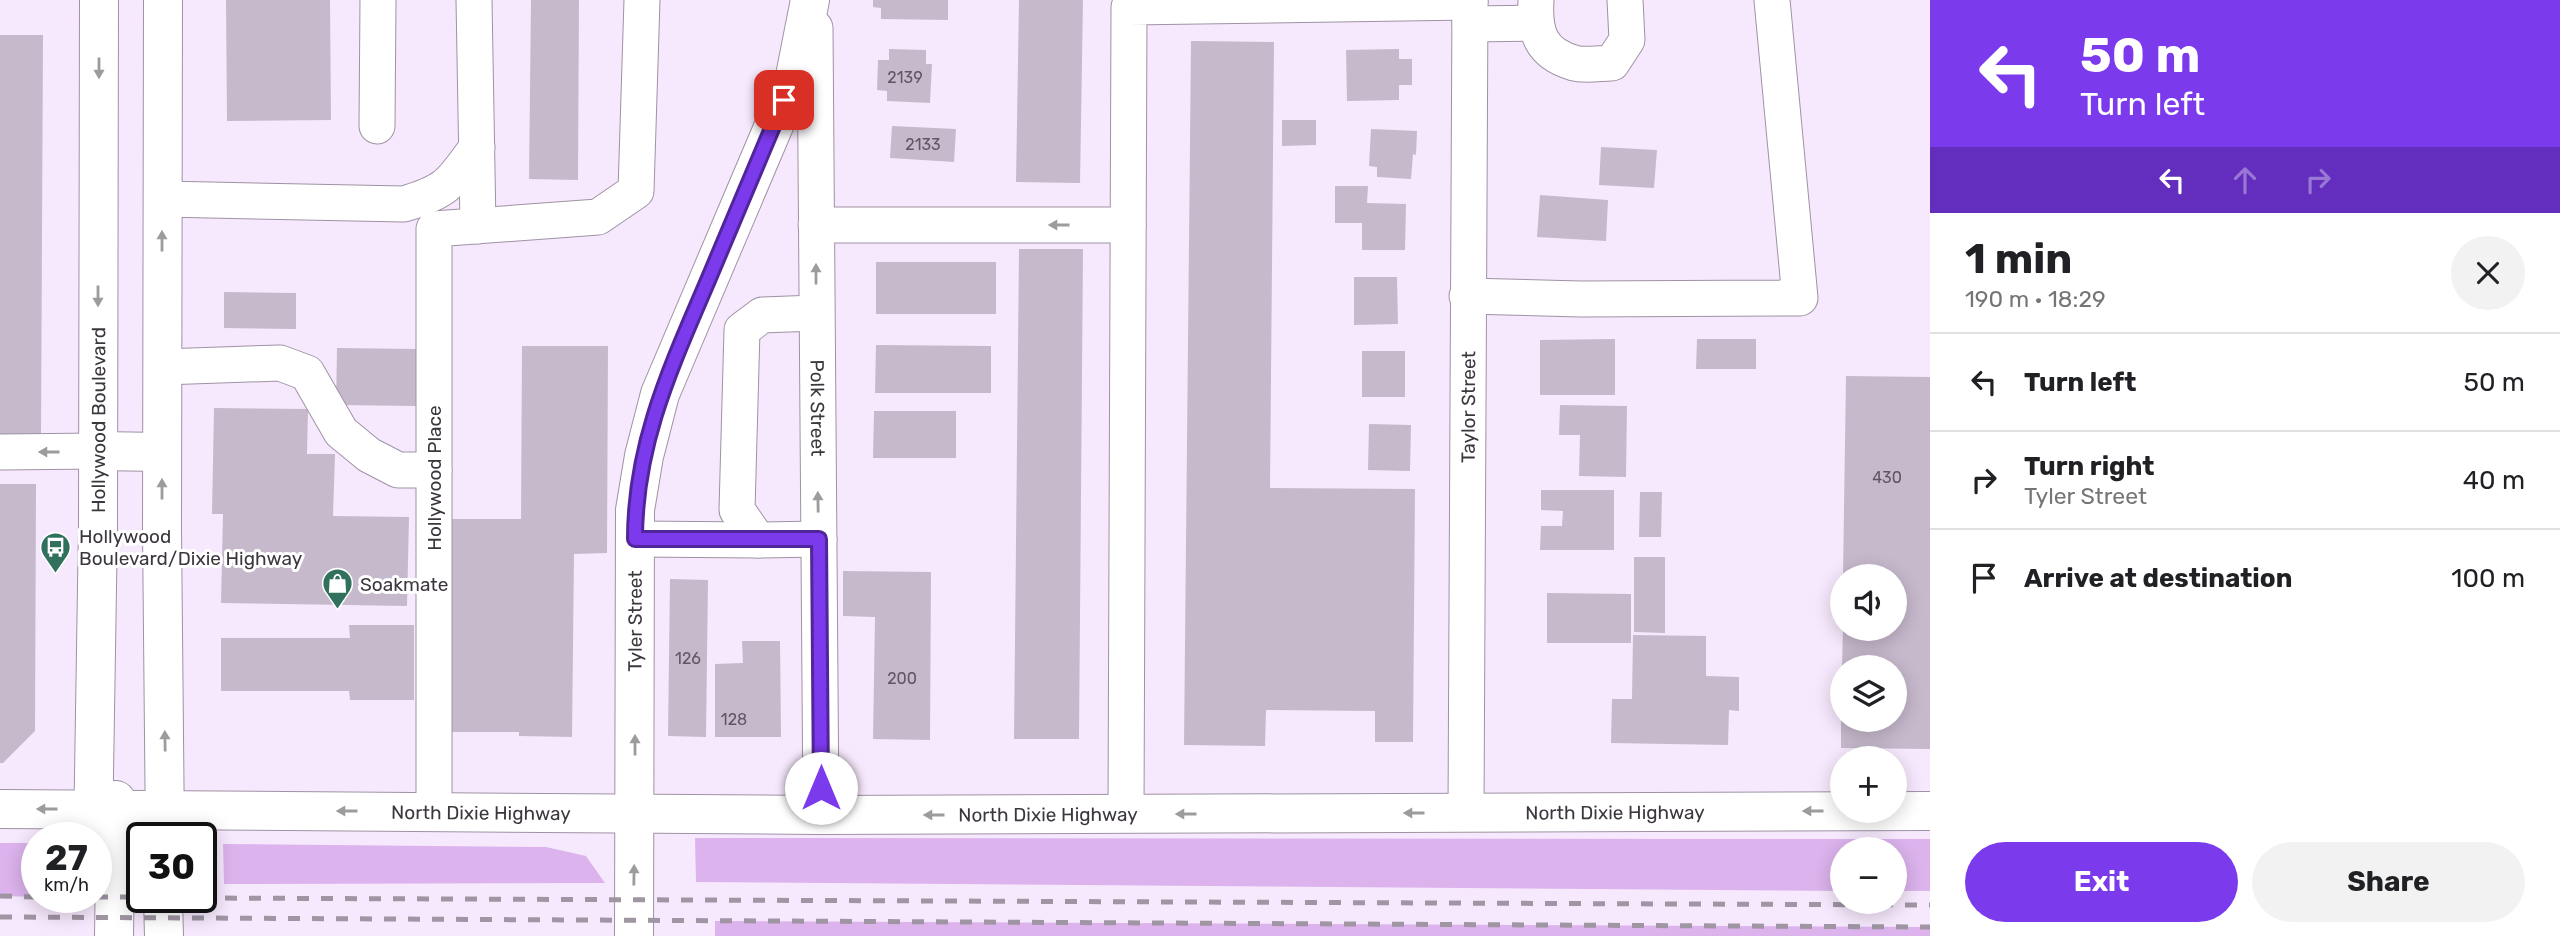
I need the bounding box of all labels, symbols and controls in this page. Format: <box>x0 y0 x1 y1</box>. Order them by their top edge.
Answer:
text: 50 m <box>2080 26 2200 84</box>
icon: left <box>1965 28 2056 119</box>
one-way arrow <box>93 57 105 79</box>
house number: 2139 <box>887 68 923 87</box>
pin <box>754 70 814 130</box>
icon: arrive <box>765 81 803 119</box>
text: Turn left <box>2080 85 2205 123</box>
house number: 2133 <box>905 135 941 154</box>
icon: left <box>2153 161 2191 199</box>
icon: ahead <box>2226 161 2264 199</box>
icon: right <box>2299 161 2337 199</box>
one-way arrow <box>1048 219 1070 231</box>
one-way arrow <box>156 230 168 252</box>
text: 1 min <box>1965 234 2072 284</box>
button: close <box>2451 236 2525 310</box>
one-way arrow <box>810 263 822 285</box>
one-way arrow <box>92 285 104 307</box>
text: 190 m · 18:29 <box>1965 285 2106 313</box>
street label: Hollywood Boulevard <box>87 327 110 513</box>
street label: Taylor Street <box>1456 350 1480 463</box>
street label: Polk Street <box>806 359 830 457</box>
icon: left <box>1965 363 2003 401</box>
text: Turn left <box>2024 367 2136 398</box>
text: 50 m <box>2464 367 2525 398</box>
street label: Hollywood Place <box>423 405 446 551</box>
one-way arrow <box>38 446 60 458</box>
text: Turn right <box>2024 451 2154 482</box>
icon: right <box>1965 461 2003 499</box>
text: 40 m <box>2463 465 2525 496</box>
house number: 430 <box>1872 468 1902 487</box>
one-way arrow <box>156 478 168 500</box>
text: Tyler Street <box>2024 482 2147 510</box>
one-way arrow <box>812 491 824 513</box>
place label: Hollywood Boulevard/Dixie Highway <box>79 525 302 570</box>
bus stop icon: Hollywood Boulevard/Dixie Highway <box>39 530 73 574</box>
icon: arrive <box>1965 559 2003 597</box>
text: Arrive at destination <box>2024 563 2292 594</box>
text: 100 m <box>2451 563 2525 594</box>
map controls <box>1830 564 1907 914</box>
button: sound <box>1830 564 1907 641</box>
shop icon: Soakmate <box>320 567 354 611</box>
street label: Tyler Street <box>623 570 646 672</box>
place label: Soakmate <box>360 573 448 596</box>
house number: 126 <box>675 649 701 668</box>
button: layers <box>1830 655 1907 732</box>
house number: 200 <box>887 669 917 688</box>
house number: 128 <box>721 710 747 729</box>
one-way arrow <box>159 730 171 752</box>
one-way arrow <box>629 734 641 756</box>
button: + <box>1830 746 1907 823</box>
position arrow <box>784 751 858 825</box>
street label: North Dixie Highway <box>391 800 571 825</box>
street label: North Dixie Highway <box>1525 800 1705 824</box>
street label: North Dixie Highway <box>958 802 1138 826</box>
one-way arrow <box>35 803 57 815</box>
one-way arrow <box>336 805 358 817</box>
one-way arrow <box>1802 805 1824 817</box>
one-way arrow <box>1403 807 1425 819</box>
one-way arrow <box>1175 808 1197 820</box>
one-way arrow <box>923 809 945 821</box>
speed limit sign: 30 <box>126 822 217 913</box>
text: 27 <box>45 837 88 879</box>
button: − <box>1830 837 1907 914</box>
button: Exit <box>1965 842 2238 922</box>
button: Share <box>2252 842 2525 922</box>
one-way arrow <box>628 864 640 886</box>
text: km/h <box>44 874 89 896</box>

